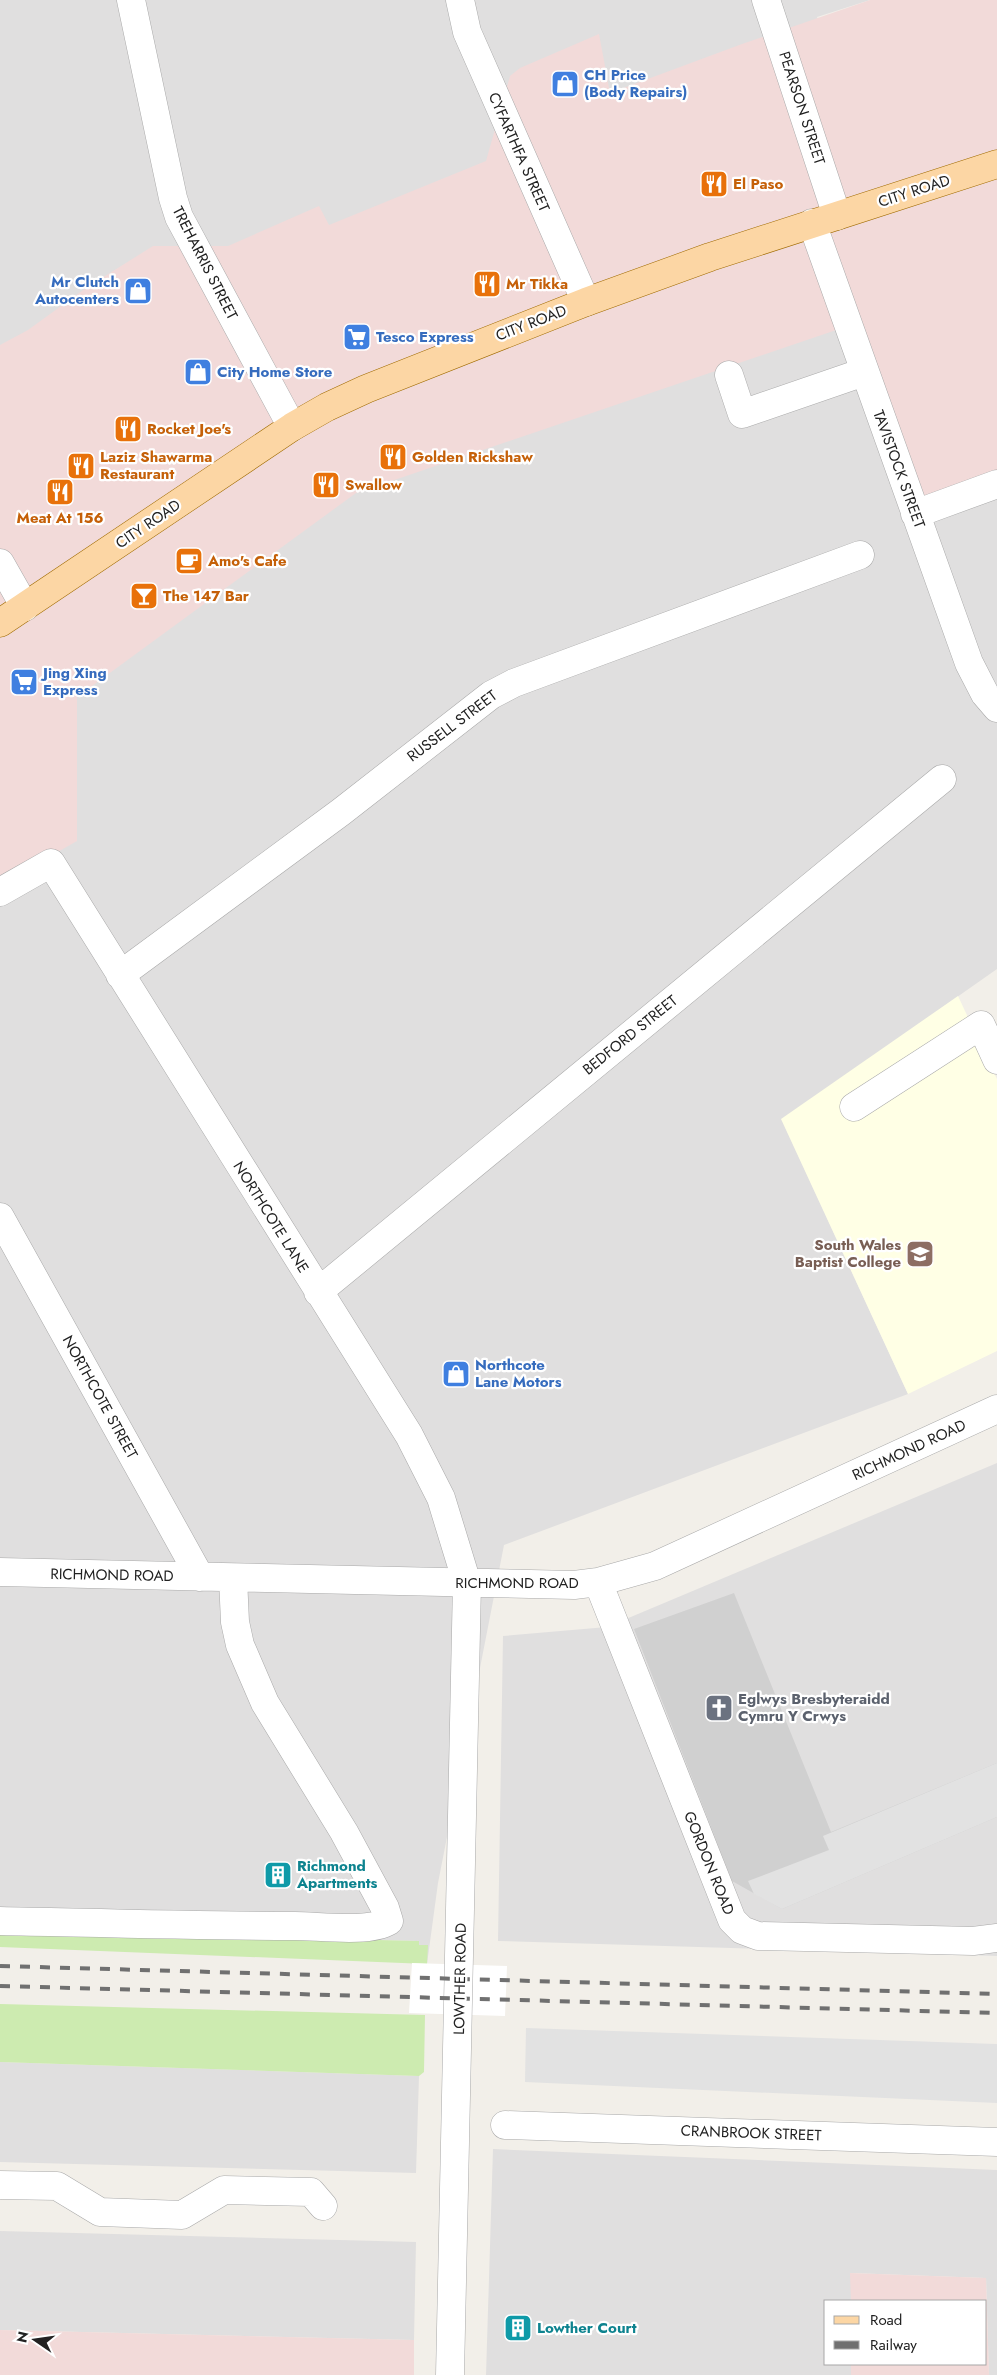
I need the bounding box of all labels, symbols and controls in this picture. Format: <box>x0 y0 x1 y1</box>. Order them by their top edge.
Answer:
street label: PEARSON STREET <box>773 48 831 168</box>
place label: CH Price (Body Repairs) <box>584 64 687 103</box>
shop icon: CH Price (Body Repairs) <box>550 69 580 99</box>
street label: CYFARTHFA STREET <box>483 89 555 215</box>
restaurant icon: El Paso <box>699 169 729 199</box>
street label: CITY ROAD <box>875 169 953 213</box>
place label: El Paso <box>733 173 783 195</box>
street label: TREHARRIS STREET <box>167 203 243 323</box>
restaurant icon: Mr Tikka <box>472 269 502 299</box>
place label: Mr Clutch Autocenters <box>34 271 119 310</box>
place label: Mr Tikka <box>506 273 568 295</box>
shop icon: Mr Clutch Autocenters <box>123 276 153 306</box>
street label: CITY ROAD <box>492 299 570 347</box>
supermarket icon: Tesco Express <box>342 322 372 352</box>
place label: Tesco Express <box>376 326 474 348</box>
shop icon: City Home Store <box>183 357 213 387</box>
place label: City Home Store <box>217 361 333 383</box>
street label: TAVISTOCK STREET <box>867 407 931 531</box>
restaurant icon: Rocket Joe's <box>113 414 143 444</box>
place label: Rocket Joe's <box>147 418 231 440</box>
restaurant icon: Golden Rickshaw <box>378 442 408 472</box>
place label: Laziz Shawarma Restaurant <box>100 446 212 485</box>
place label: Golden Rickshaw <box>412 446 533 468</box>
restaurant icon: Laziz Shawarma Restaurant <box>66 451 96 481</box>
restaurant icon: Swallow <box>311 470 341 500</box>
place label: Swallow <box>345 474 403 496</box>
restaurant icon: Meat At 156 <box>45 477 75 507</box>
street label: CITY ROAD <box>111 494 185 554</box>
place label: Meat At 156 <box>17 507 103 529</box>
cafe icon: Amo's Cafe <box>174 546 204 576</box>
place label: Amo's Cafe <box>207 550 287 572</box>
bar icon: The 147 Bar <box>129 581 159 611</box>
place label: The 147 Bar <box>163 585 250 607</box>
place label: Jing Xing Express <box>40 662 107 701</box>
supermarket icon: Jing Xing Express <box>9 667 39 697</box>
street label: RUSSELL STREET <box>402 685 502 767</box>
street label: BEDFORD STREET <box>578 990 682 1080</box>
street label: NORTHCOTE LANE <box>228 1157 314 1277</box>
place label: South Wales Baptist College <box>795 1234 901 1273</box>
school or university icon: South Wales Baptist College <box>905 1239 935 1269</box>
street label: NORTHCOTE STREET <box>57 1331 143 1463</box>
place label: Northcote Lane Motors <box>475 1354 562 1393</box>
shop icon: Northcote Lane Motors <box>441 1359 471 1389</box>
street label: RICHMOND ROAD <box>848 1414 970 1486</box>
street label: RICHMOND ROAD <box>50 1563 174 1587</box>
street label: RICHMOND ROAD <box>455 1572 579 1594</box>
place label: Eglwys Bresbyteraidd Cymru Y Crwys <box>738 1688 890 1727</box>
church icon: Eglwys Bresbyteraidd Cymru Y Crwys <box>704 1693 734 1723</box>
street label: GORDON ROAD <box>678 1808 740 1918</box>
place label: Richmond Apartments <box>296 1855 378 1894</box>
building icon: Richmond Apartments <box>263 1860 293 1890</box>
street label: LOWTHER ROAD <box>448 1923 472 2035</box>
street label: CRANBROOK STREET <box>680 2120 822 2146</box>
legend <box>824 2300 987 2365</box>
text: Road <box>870 2309 902 2331</box>
building icon: Lowther Court <box>503 2313 533 2343</box>
north arrow <box>10 2315 60 2365</box>
place label: Lowther Court <box>537 2317 637 2339</box>
text: N <box>11 2329 33 2345</box>
text: Railway <box>870 2334 917 2356</box>

